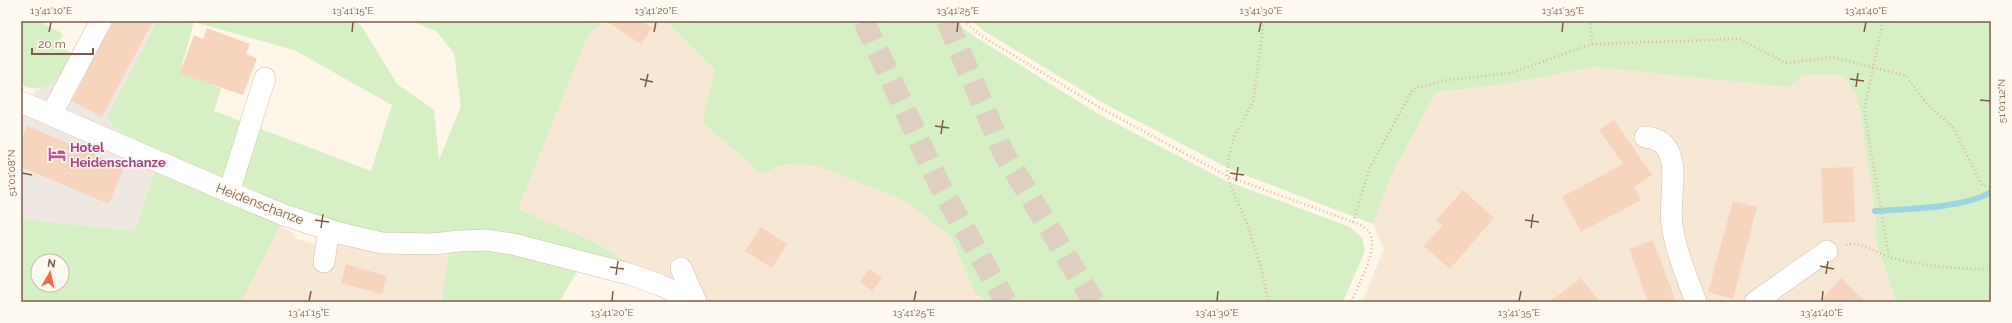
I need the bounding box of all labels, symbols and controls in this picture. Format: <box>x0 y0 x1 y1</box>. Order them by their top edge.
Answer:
text: 13°41'10"E <box>30 5 72 16</box>
text: 13°41'15"E <box>332 5 374 16</box>
text: 13°41'20"E <box>635 5 677 16</box>
text: 13°41'25"E <box>937 5 979 16</box>
text: 13°41'30"E <box>1239 5 1283 16</box>
text: 13°41'35"E <box>1542 5 1584 16</box>
text: 13°41'40"E <box>1845 5 1887 16</box>
scale bar <box>32 30 93 56</box>
text: 20 m <box>38 37 66 51</box>
text: 51°01'12"N <box>1996 79 2007 123</box>
place label: Hotel Heidenschanze <box>70 140 166 170</box>
hotel icon: Hotel Heidenschanze <box>47 144 67 164</box>
text: 51°01'08"N <box>6 150 17 196</box>
street label: Heidenschanze <box>214 180 306 228</box>
north arrow <box>30 253 70 293</box>
text: N <box>46 257 57 271</box>
text: 13°41'15"E <box>288 307 330 318</box>
text: 13°41'20"E <box>591 307 633 318</box>
text: 13°41'25"E <box>893 307 935 318</box>
text: 13°41'30"E <box>1195 307 1239 318</box>
text: 13°41'35"E <box>1498 307 1540 318</box>
text: 13°41'40"E <box>1801 307 1843 318</box>

